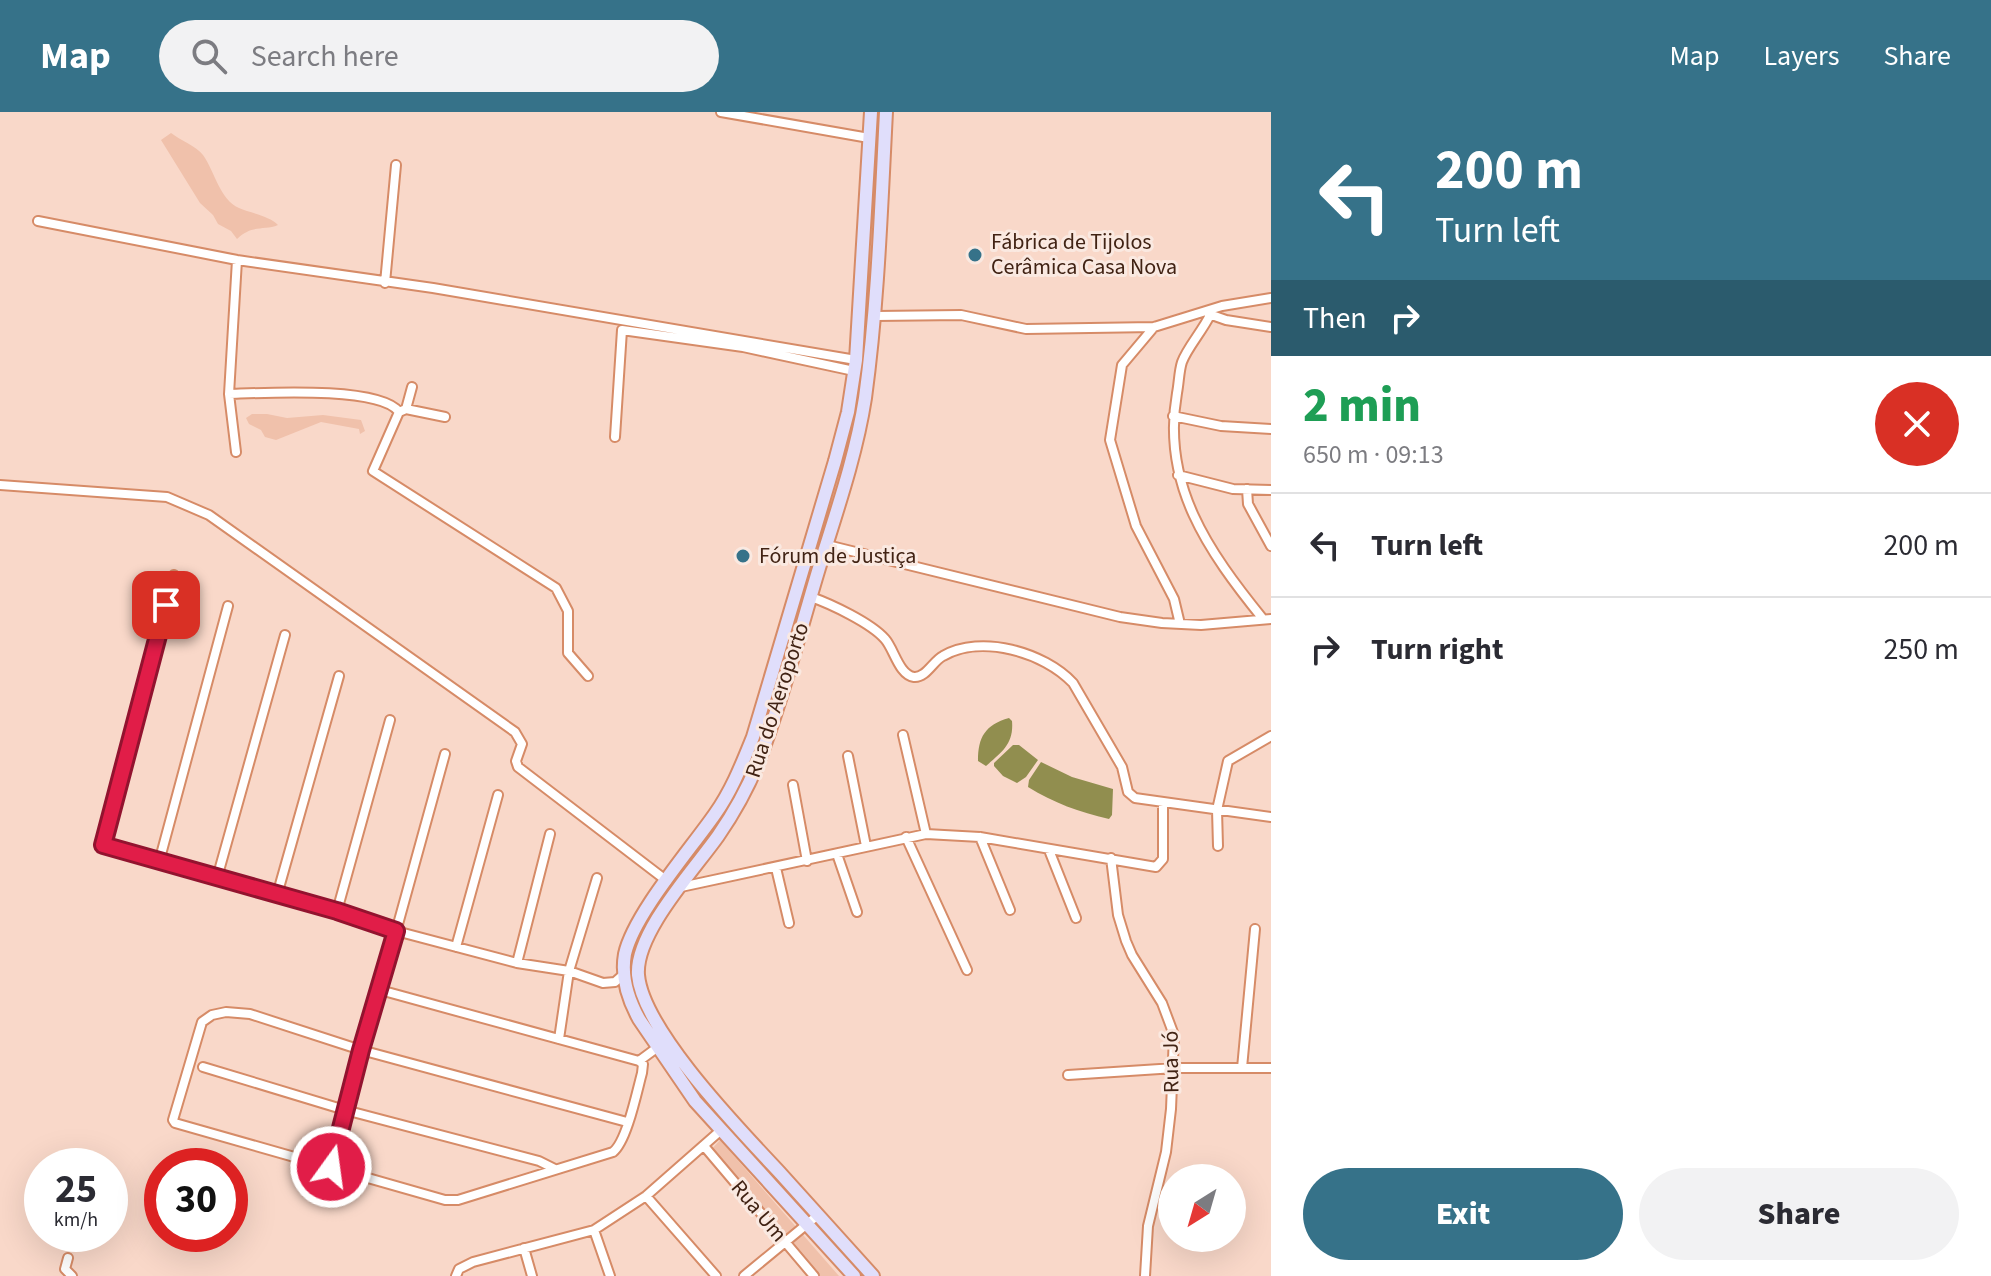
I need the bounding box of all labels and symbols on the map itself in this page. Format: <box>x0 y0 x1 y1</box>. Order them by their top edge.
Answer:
place label: Fábrica de Tijolos Cerâmica Casa Nova <box>991 226 1177 283</box>
marker: Fábrica de Tijolos Cerâmica Casa Nova <box>966 246 984 264</box>
place label: Fórum de Justiça <box>759 540 916 572</box>
marker: Fórum de Justiça <box>734 547 752 565</box>
pin <box>132 571 200 639</box>
street label: Rua do Aeroporto <box>737 618 817 782</box>
street label: Rua Jó <box>1154 1031 1188 1093</box>
position arrow <box>289 1125 373 1209</box>
speed limit sign: 30 <box>144 1148 248 1252</box>
north arrow <box>1158 1164 1246 1252</box>
street label: Rua Um <box>723 1173 795 1249</box>

